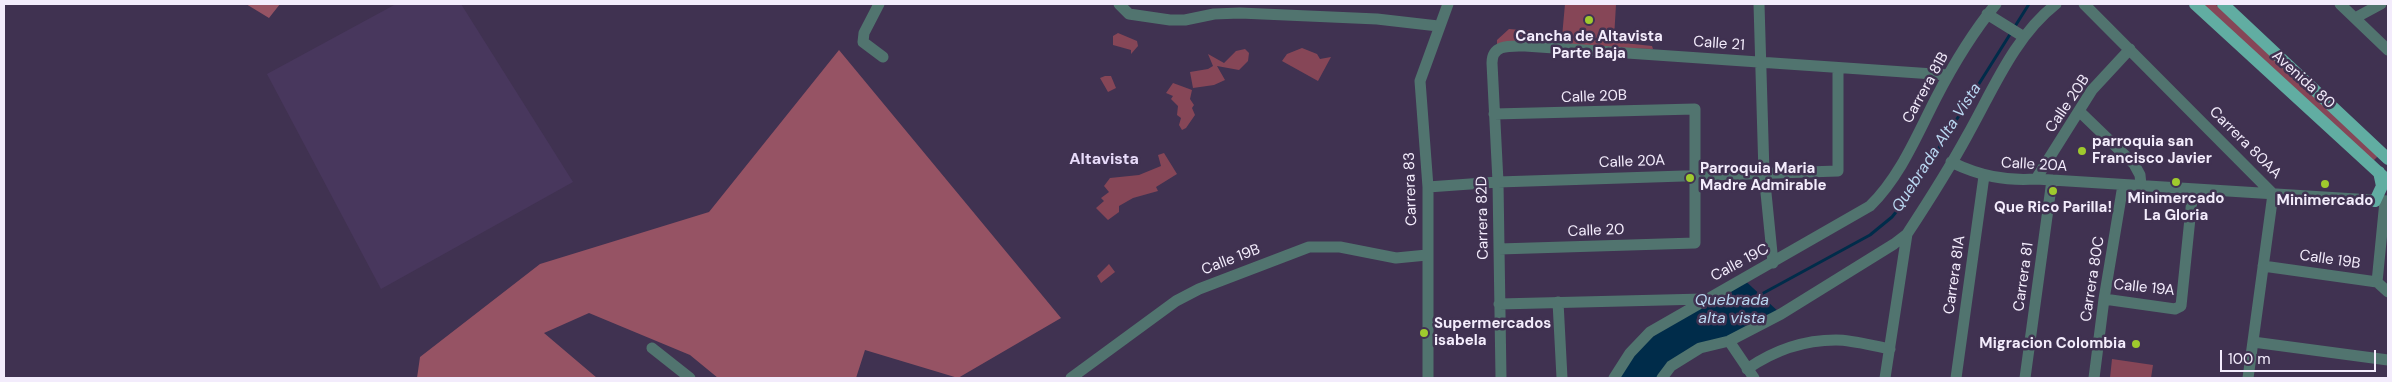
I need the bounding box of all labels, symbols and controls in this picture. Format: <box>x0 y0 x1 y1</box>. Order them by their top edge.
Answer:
marker: Cancha de Altavista Parte Baja <box>1583 14 1595 26</box>
place label: Cancha de Altavista Parte Baja <box>1515 28 1663 63</box>
street label: Calle 21 <box>1693 33 1745 55</box>
street label: Avenida 80 <box>2268 47 2338 113</box>
street label: Carrera 81B <box>1899 49 1953 127</box>
street label: Calle 20B <box>2042 72 2094 136</box>
water label: Quebrada Alta Vista <box>1888 80 1986 216</box>
street label: Calle 20B <box>1561 87 1627 107</box>
street label: Carrera 80AA <box>2205 103 2285 183</box>
place label: parroquia san Francisco Javier <box>2092 133 2212 168</box>
marker: parroquia san Francisco Javier <box>2076 145 2088 157</box>
district label: Altavista <box>1069 150 1139 170</box>
street label: Carrera 83 <box>1401 152 1421 226</box>
street label: Calle 20A <box>1599 152 1665 172</box>
street label: Calle 20A <box>2000 154 2068 176</box>
place label: Parroquia Maria Madre Admirable <box>1700 160 1827 195</box>
marker: Parroquia Maria Madre Admirable <box>1684 172 1696 184</box>
street label: Carrera 82D <box>1473 176 1493 260</box>
marker: Minimercado La Gloria <box>2170 176 2182 188</box>
marker: Minimercado <box>2319 178 2331 190</box>
marker: Que Rico Parilla! <box>2047 185 2059 197</box>
place label: Minimercado La Gloria <box>2128 190 2224 225</box>
place label: Minimercado <box>2277 192 2373 210</box>
place label: Que Rico Parilla! <box>1994 199 2112 217</box>
street label: Calle 20 <box>1567 221 1625 241</box>
street label: Carrera 81A <box>1941 234 1969 316</box>
street label: Carrera 80C <box>2077 235 2109 323</box>
street label: Calle 19C <box>1708 240 1772 286</box>
street label: Calle 19B <box>1199 241 1263 279</box>
street label: Carrera 81 <box>2010 241 2038 313</box>
street label: Calle 19B <box>2298 247 2362 273</box>
street label: Calle 19A <box>2113 276 2175 300</box>
water label: Quebrada alta vista <box>1695 291 1769 329</box>
place label: Supermercados isabela <box>1434 315 1551 350</box>
marker: Supermercados isabela <box>1418 327 1430 339</box>
place label: Migracion Colombia <box>1979 335 2126 353</box>
marker: Migracion Colombia <box>2130 338 2142 350</box>
scale bar <box>2222 340 2378 372</box>
text: 100 m <box>2228 349 2271 369</box>

